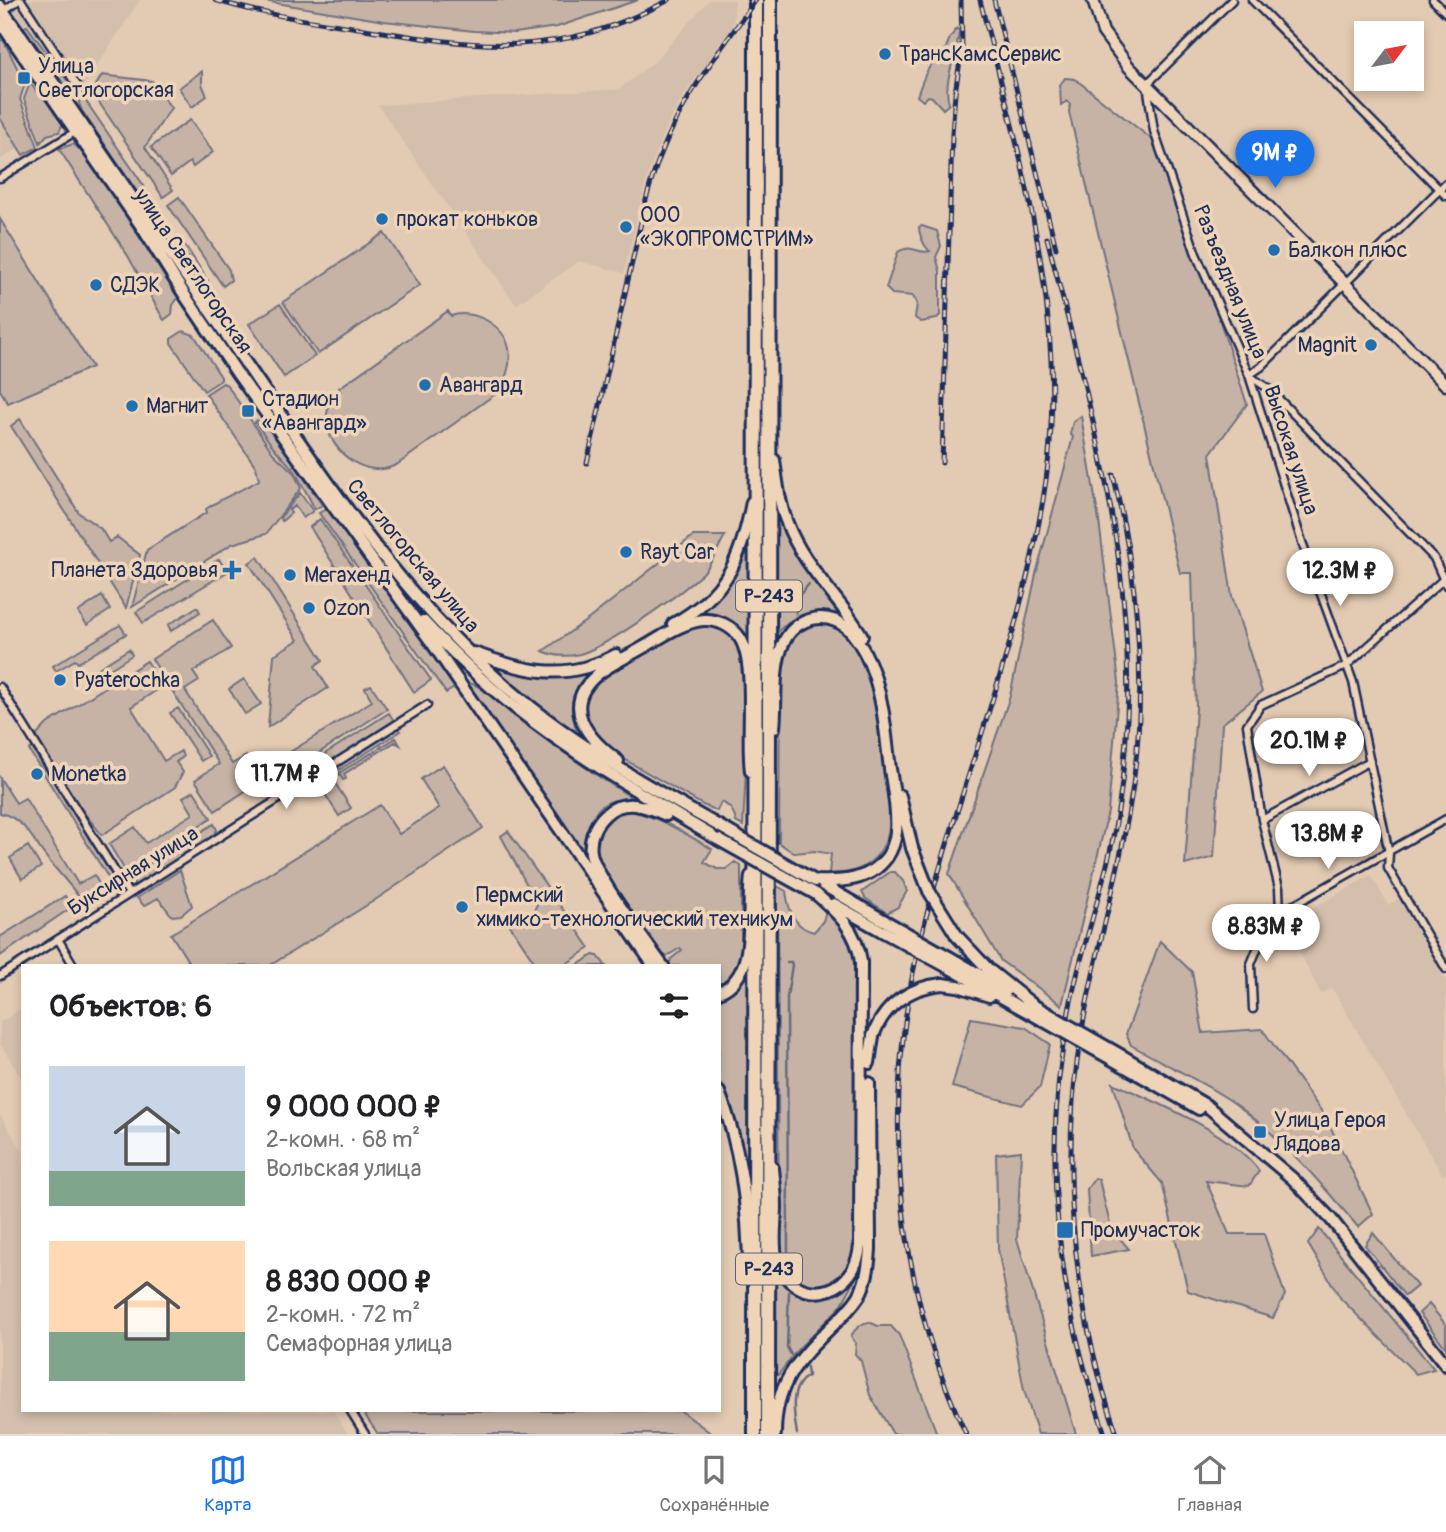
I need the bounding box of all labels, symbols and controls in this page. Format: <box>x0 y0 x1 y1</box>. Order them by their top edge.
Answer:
north arrow <box>1354 21 1424 91</box>
map controls <box>1354 21 1424 91</box>
place label: ТрансКамсСервис <box>899 41 1061 68</box>
marker: ТрансКамсСервис <box>877 46 893 62</box>
place label: Улица Светлогорская <box>38 53 174 104</box>
marker: Улица Светлогорская <box>16 70 32 86</box>
pin: 9M ₽ <box>1234 130 1316 190</box>
text: 9M ₽ <box>1251 138 1299 167</box>
street label: улица Светлогорская <box>127 183 258 358</box>
street label: Разъездная улица <box>1187 201 1273 363</box>
place label: ООО «ЭКОПРОМСТРИМ» <box>640 202 814 253</box>
place label: прокат коньков <box>396 206 538 233</box>
marker: прокат коньков <box>374 211 390 227</box>
marker: ООО «ЭКОПРОМСТРИМ» <box>618 219 634 235</box>
place label: Балкон плюс <box>1288 237 1407 264</box>
marker: Балкон плюс <box>1266 242 1282 258</box>
place label: СДЭК <box>110 272 160 299</box>
marker: СДЭК <box>88 277 104 293</box>
place label: Magnit <box>1297 332 1358 359</box>
marker: Magnit <box>1363 337 1379 353</box>
place label: Авангард <box>439 372 523 399</box>
marker: Авангард <box>417 377 433 393</box>
street label: Высокая улица <box>1257 382 1325 518</box>
place label: Стадион «Авангард» <box>262 386 367 437</box>
place label: Магнит <box>146 393 209 420</box>
marker: Магнит <box>124 398 140 414</box>
marker: Стадион «Авангард» <box>240 403 256 419</box>
street label: Светлогорская улица <box>341 473 485 639</box>
place label: Rayt Car <box>640 539 715 566</box>
marker: Rayt Car <box>618 544 634 560</box>
pin: 12.3M ₽ <box>1275 548 1405 608</box>
text: 12.3M ₽ <box>1302 556 1378 585</box>
place label: Планета Здоровья <box>51 557 218 584</box>
marker: Планета Здоровья <box>224 562 240 578</box>
place label: Мегахенд <box>304 562 391 589</box>
marker: Мегахенд <box>282 567 298 583</box>
road number: Р-243 <box>736 580 802 611</box>
place label: Ozon <box>323 595 370 622</box>
marker: Ozon <box>301 600 317 616</box>
place label: Pyaterochka <box>74 667 180 694</box>
marker: Pyaterochka <box>52 672 68 688</box>
pin: 20.1M ₽ <box>1244 718 1374 778</box>
text: 20.1M ₽ <box>1270 726 1348 755</box>
pin: 11.7M ₽ <box>221 752 351 811</box>
text: 11.7M ₽ <box>251 759 321 788</box>
place label: Monetka <box>51 761 126 788</box>
marker: Monetka <box>29 766 45 782</box>
pin: 13.8M ₽ <box>1263 812 1393 871</box>
text: 13.8M ₽ <box>1291 819 1365 848</box>
street label: Буксирная улица <box>63 820 203 922</box>
place label: Пермский химико-технологический техникум <box>476 882 793 933</box>
marker: Пермский химико-технологический техникум <box>454 899 470 915</box>
pin: 8.83M ₽ <box>1201 904 1331 964</box>
text: 8.83M ₽ <box>1228 912 1304 941</box>
icon: filters <box>655 987 693 1025</box>
text: Объектов: 6 <box>49 988 212 1025</box>
text: 9 000 000 ₽ <box>266 1088 442 1125</box>
icon: home <box>105 1094 189 1178</box>
place label: Улица Героя Лядова <box>1273 1107 1386 1158</box>
marker: Улица Героя Лядова <box>1252 1124 1268 1140</box>
text: 2-комн. · 68 m² <box>266 1125 420 1154</box>
text: Вольская улица <box>266 1154 421 1183</box>
place label: Промучасток <box>1081 1217 1201 1244</box>
marker: Промучасток <box>1055 1220 1075 1240</box>
road number: Р-243 <box>736 1254 802 1284</box>
text: 8 830 000 ₽ <box>266 1263 432 1300</box>
icon: home <box>105 1269 189 1353</box>
text: 2-комн. · 72 m² <box>266 1300 420 1329</box>
text: Семафорная улица <box>266 1329 452 1358</box>
tab: Карта <box>204 1451 251 1517</box>
tab: Сохранённые <box>660 1451 769 1517</box>
tab: Главная <box>1177 1451 1242 1517</box>

